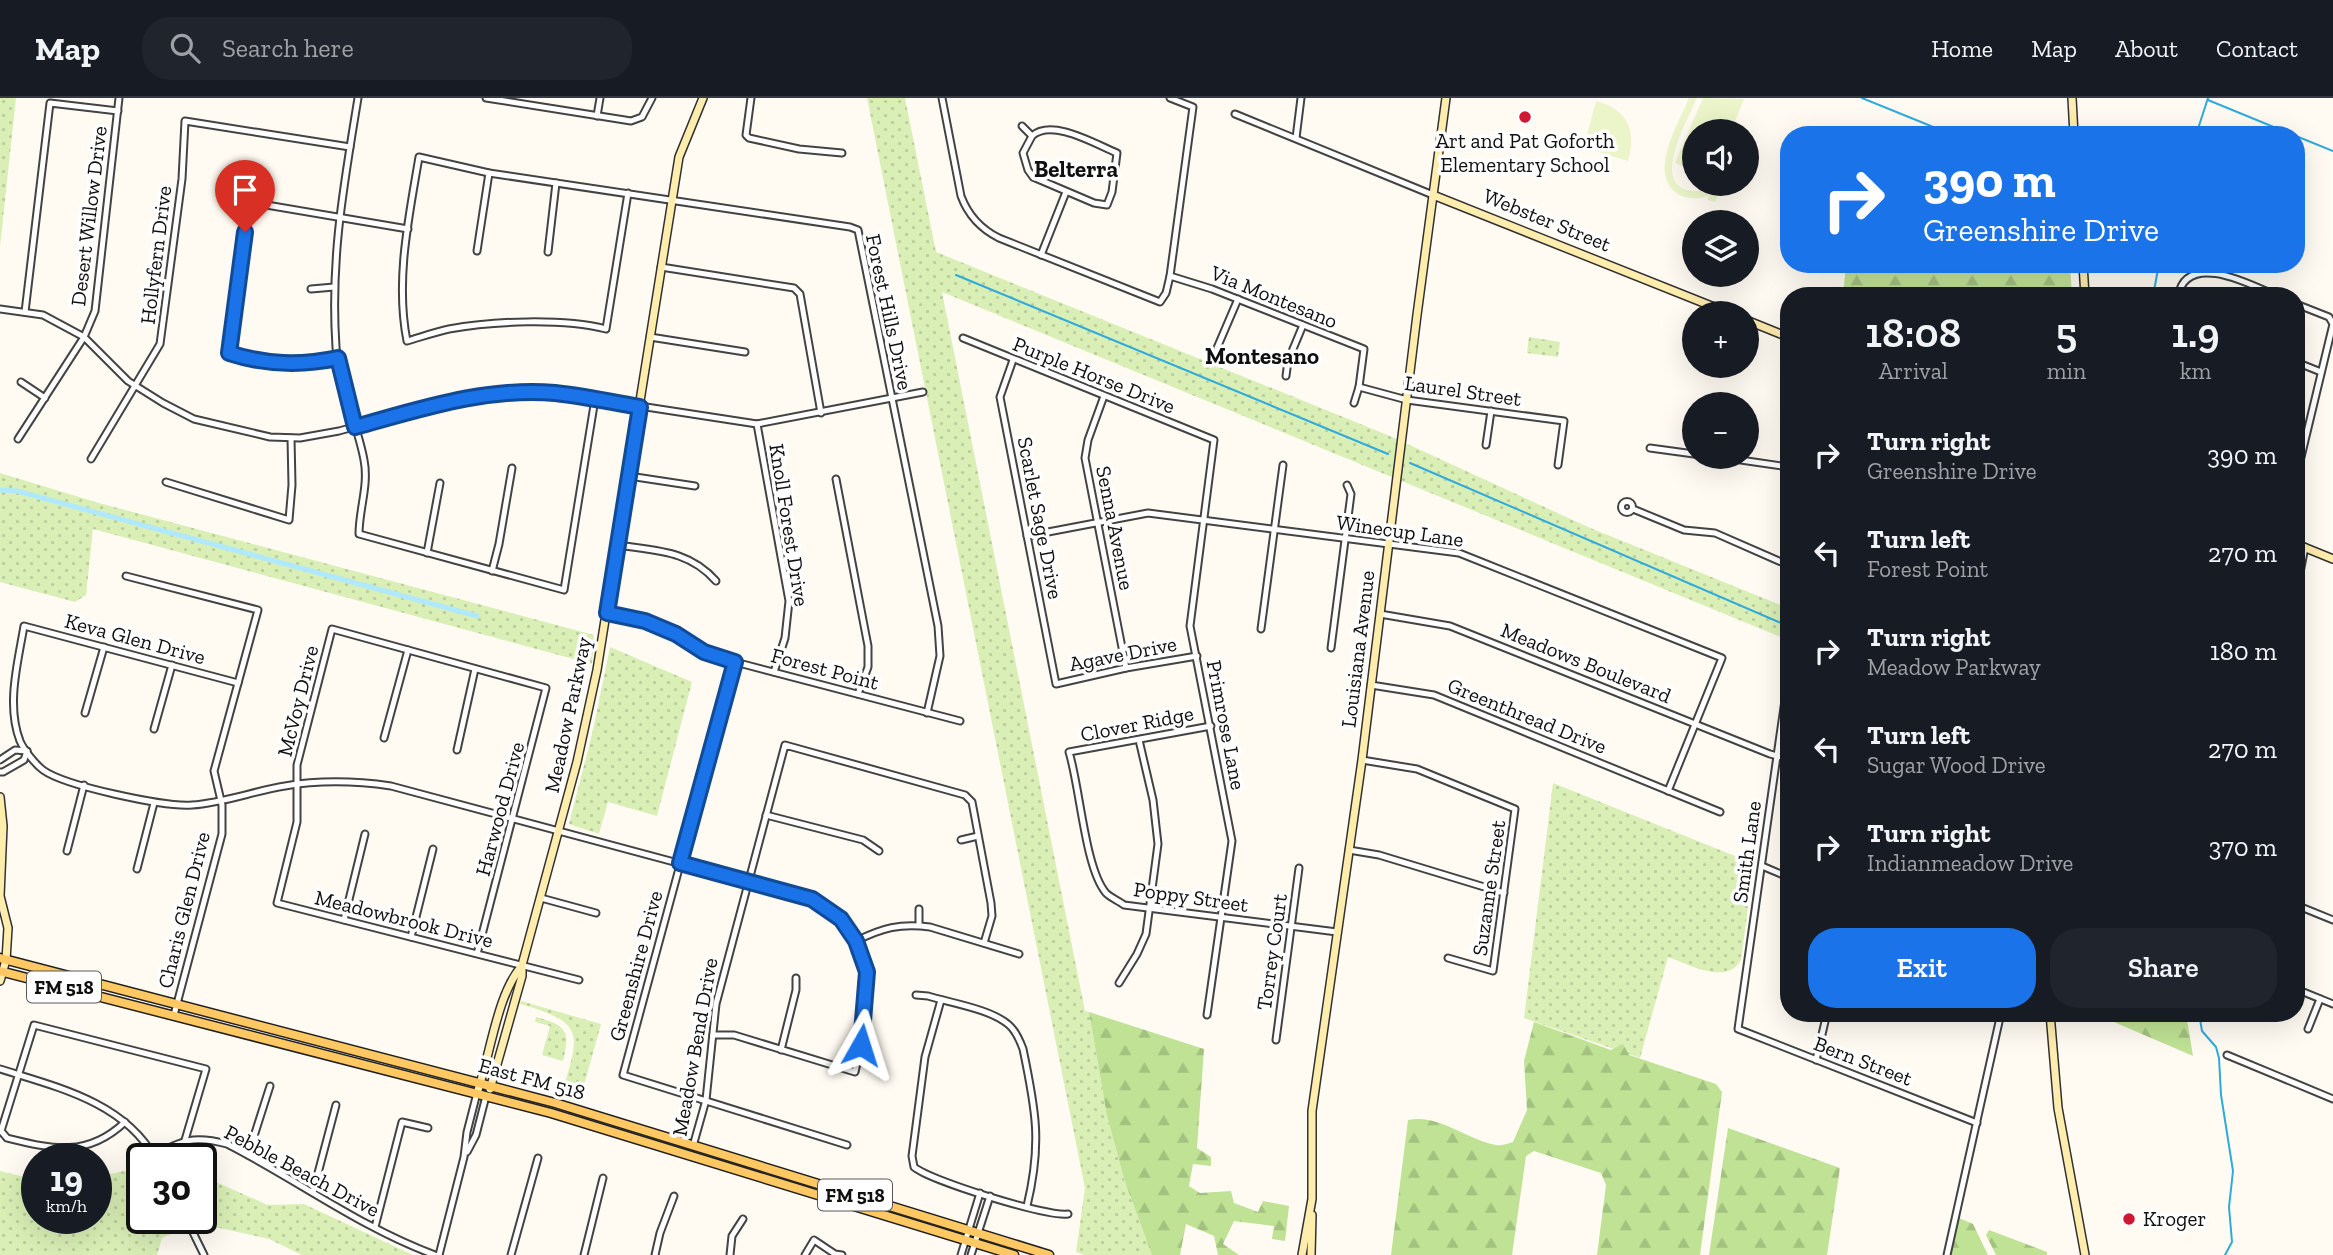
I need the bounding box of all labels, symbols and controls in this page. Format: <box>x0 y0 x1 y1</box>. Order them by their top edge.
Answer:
search box <box>142 17 632 80</box>
text: Map <box>35 29 100 68</box>
icon: search <box>166 29 204 67</box>
text: Search here <box>222 32 354 64</box>
text: Home <box>1931 34 1993 63</box>
text: Map <box>2031 34 2077 63</box>
text: About <box>2115 34 2178 63</box>
text: Contact <box>2216 34 2298 63</box>
marker: Art and Pat Goforth Elementary School <box>1517 109 1533 125</box>
map controls <box>1682 119 1759 469</box>
button: sound <box>1682 119 1759 196</box>
street label: Desert Willow Drive <box>65 124 112 307</box>
place label: Art and Pat Goforth Elementary School <box>1435 128 1615 177</box>
text: 390 m <box>1923 151 2056 210</box>
icon: right <box>1808 154 1899 245</box>
district label: Belterra <box>1034 155 1118 183</box>
pin <box>215 160 275 232</box>
icon: arrive <box>226 171 264 209</box>
street label: Webster Street <box>1480 183 1615 257</box>
street label: Hollyfern Drive <box>135 184 176 326</box>
button: layers <box>1682 210 1759 287</box>
text: Greenshire Drive <box>1923 211 2159 249</box>
street label: Forest Hills Drive <box>861 232 918 392</box>
street label: Via Montesano <box>1206 259 1341 333</box>
button: + <box>1682 301 1759 378</box>
text: 18:08 <box>1865 307 1961 358</box>
text: 5 <box>2055 307 2077 358</box>
text: 1.9 <box>2171 307 2220 358</box>
street label: Purple Horse Drive <box>1009 331 1179 419</box>
district label: Montesano <box>1205 342 1319 370</box>
text: Arrival <box>1879 357 1948 385</box>
text: min <box>2047 357 2086 385</box>
text: km <box>2180 357 2211 385</box>
street label: Laurel Street <box>1403 370 1523 411</box>
button: − <box>1682 392 1759 469</box>
text: Turn right <box>1867 425 1990 457</box>
street label: Scarlet Sage Drive <box>1013 435 1068 601</box>
icon: right <box>1808 436 1846 474</box>
text: 390 m <box>2207 439 2277 471</box>
street label: Knoll Forest Drive <box>764 442 815 608</box>
text: Greenshire Drive <box>1867 457 2037 485</box>
street label: Senna Avenue <box>1091 464 1140 592</box>
street label: Winecup Lane <box>1335 509 1465 552</box>
text: Turn left <box>1867 523 1970 555</box>
icon: left <box>1808 534 1846 572</box>
text: 270 m <box>2208 537 2277 569</box>
text: Forest Point <box>1867 555 1988 583</box>
street label: Louisiana Avenue <box>1335 569 1380 729</box>
street label: Keva Glen Drive <box>62 608 208 669</box>
street label: Meadows Boulevard <box>1497 617 1675 708</box>
text: Turn right <box>1867 621 1990 653</box>
street label: Agave Drive <box>1067 631 1179 676</box>
icon: right <box>1808 632 1846 670</box>
street label: Meadow Parkway <box>539 634 596 795</box>
text: 180 m <box>2210 635 2277 667</box>
street label: Forest Point <box>768 642 882 695</box>
street label: McVoy Drive <box>272 643 323 759</box>
text: Meadow Parkway <box>1867 653 2041 681</box>
street label: Primrose Lane <box>1202 658 1251 792</box>
street label: Greenthread Drive <box>1444 672 1610 759</box>
street label: Clover Ridge <box>1078 700 1196 747</box>
text: Turn left <box>1867 719 1970 751</box>
icon: left <box>1808 730 1846 768</box>
text: 270 m <box>2208 733 2277 765</box>
street label: Harwood Drive <box>470 739 529 879</box>
text: Sugar Wood Drive <box>1867 751 2046 779</box>
street label: Smith Lane <box>1727 799 1766 905</box>
text: Turn right <box>1867 817 1990 849</box>
street label: Suzanne Street <box>1467 818 1510 957</box>
icon: right <box>1808 828 1846 866</box>
street label: Charis Glen Drive <box>152 829 215 991</box>
text: 370 m <box>2209 831 2277 863</box>
text: Indianmeadow Drive <box>1867 849 2073 877</box>
street label: Poppy Street <box>1132 876 1250 917</box>
street label: Meadowbrook Drive <box>312 884 496 953</box>
street label: Greenshire Drive <box>603 888 668 1044</box>
street label: Torrey Court <box>1251 892 1292 1012</box>
button: Exit <box>1808 928 2036 1008</box>
button: Share <box>2050 928 2277 1008</box>
street label: Meadow Bend Drive <box>666 956 723 1138</box>
road number: FM 518 <box>27 972 101 1002</box>
position arrow <box>824 1008 898 1082</box>
street label: Bern Street <box>1810 1030 1916 1091</box>
street label: East FM 518 <box>476 1052 588 1105</box>
street label: Pebble Beach Drive <box>220 1119 384 1222</box>
speed limit sign: 30 <box>126 1143 217 1234</box>
text: 19 <box>50 1158 83 1200</box>
road number: FM 518 <box>818 1180 892 1210</box>
text: km/h <box>46 1195 87 1217</box>
place label: Kroger <box>2143 1206 2206 1231</box>
marker: Kroger <box>2121 1211 2137 1227</box>

